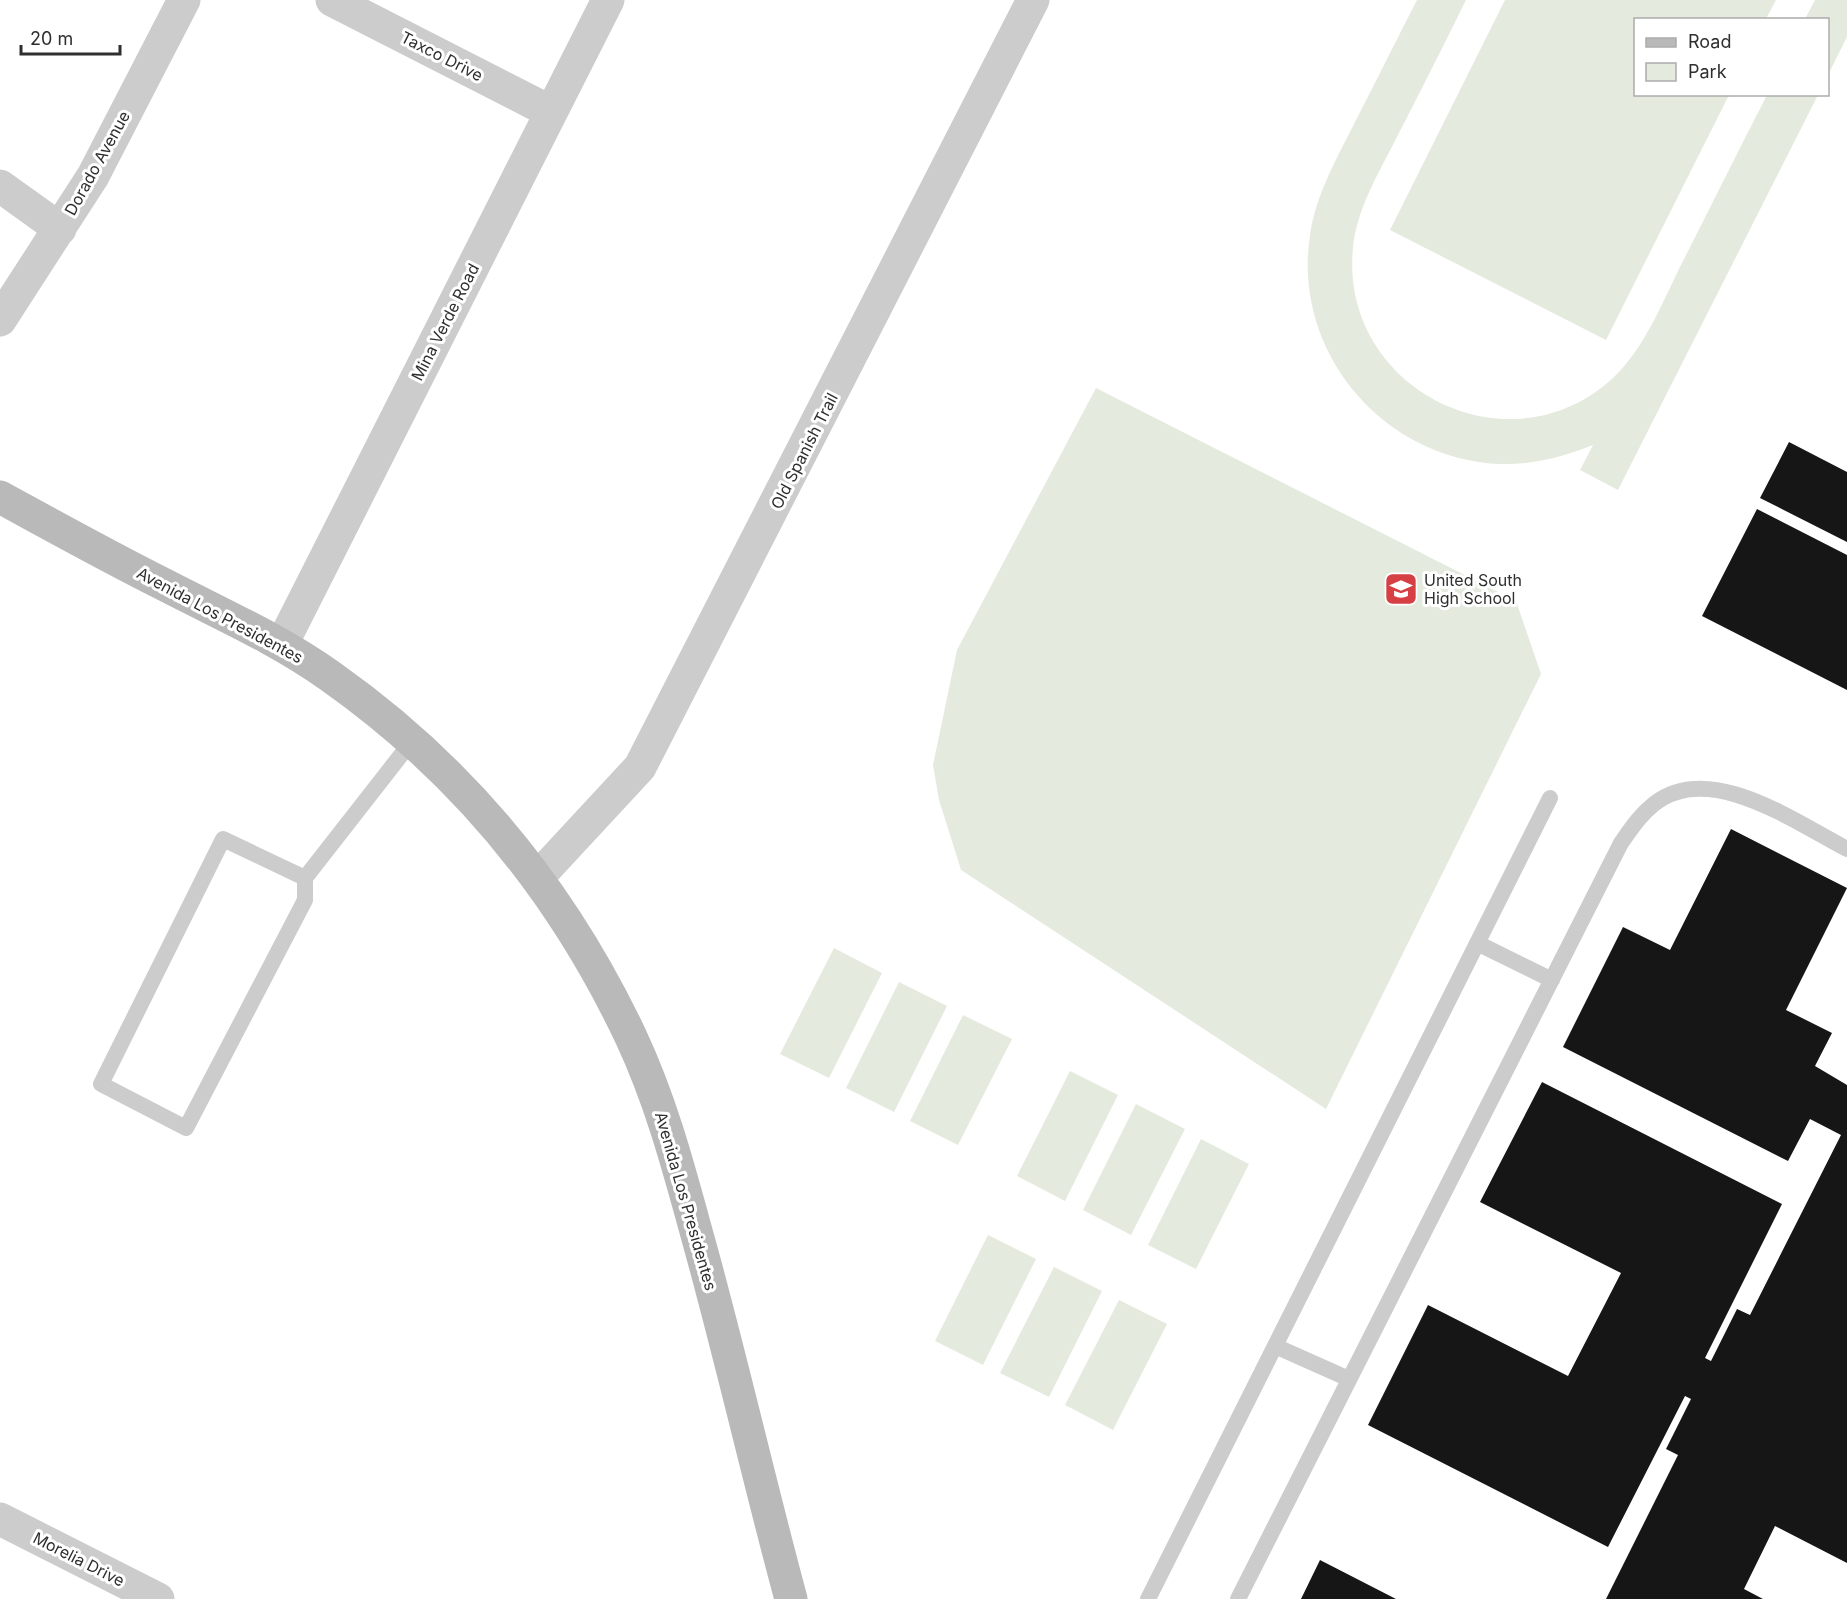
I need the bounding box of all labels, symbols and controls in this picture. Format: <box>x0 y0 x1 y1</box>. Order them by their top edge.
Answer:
scale bar <box>21 18 120 56</box>
legend <box>1634 18 1829 96</box>
street label: Taxco Drive <box>398 27 486 85</box>
text: 20 m <box>30 28 73 49</box>
text: Road <box>1688 31 1731 52</box>
text: Park <box>1688 61 1727 82</box>
street label: Dorado Avenue <box>60 107 134 219</box>
street label: Mina Verde Road <box>407 260 483 384</box>
street label: Old Spanish Trail <box>766 390 842 512</box>
street label: Avenida Los Presidentes <box>134 563 306 667</box>
place label: United South High School <box>1424 570 1522 608</box>
school or university icon: United South High School <box>1383 571 1419 607</box>
street label: Avenida Los Presidentes <box>651 1109 721 1293</box>
street label: Morelia Drive <box>30 1527 128 1591</box>

